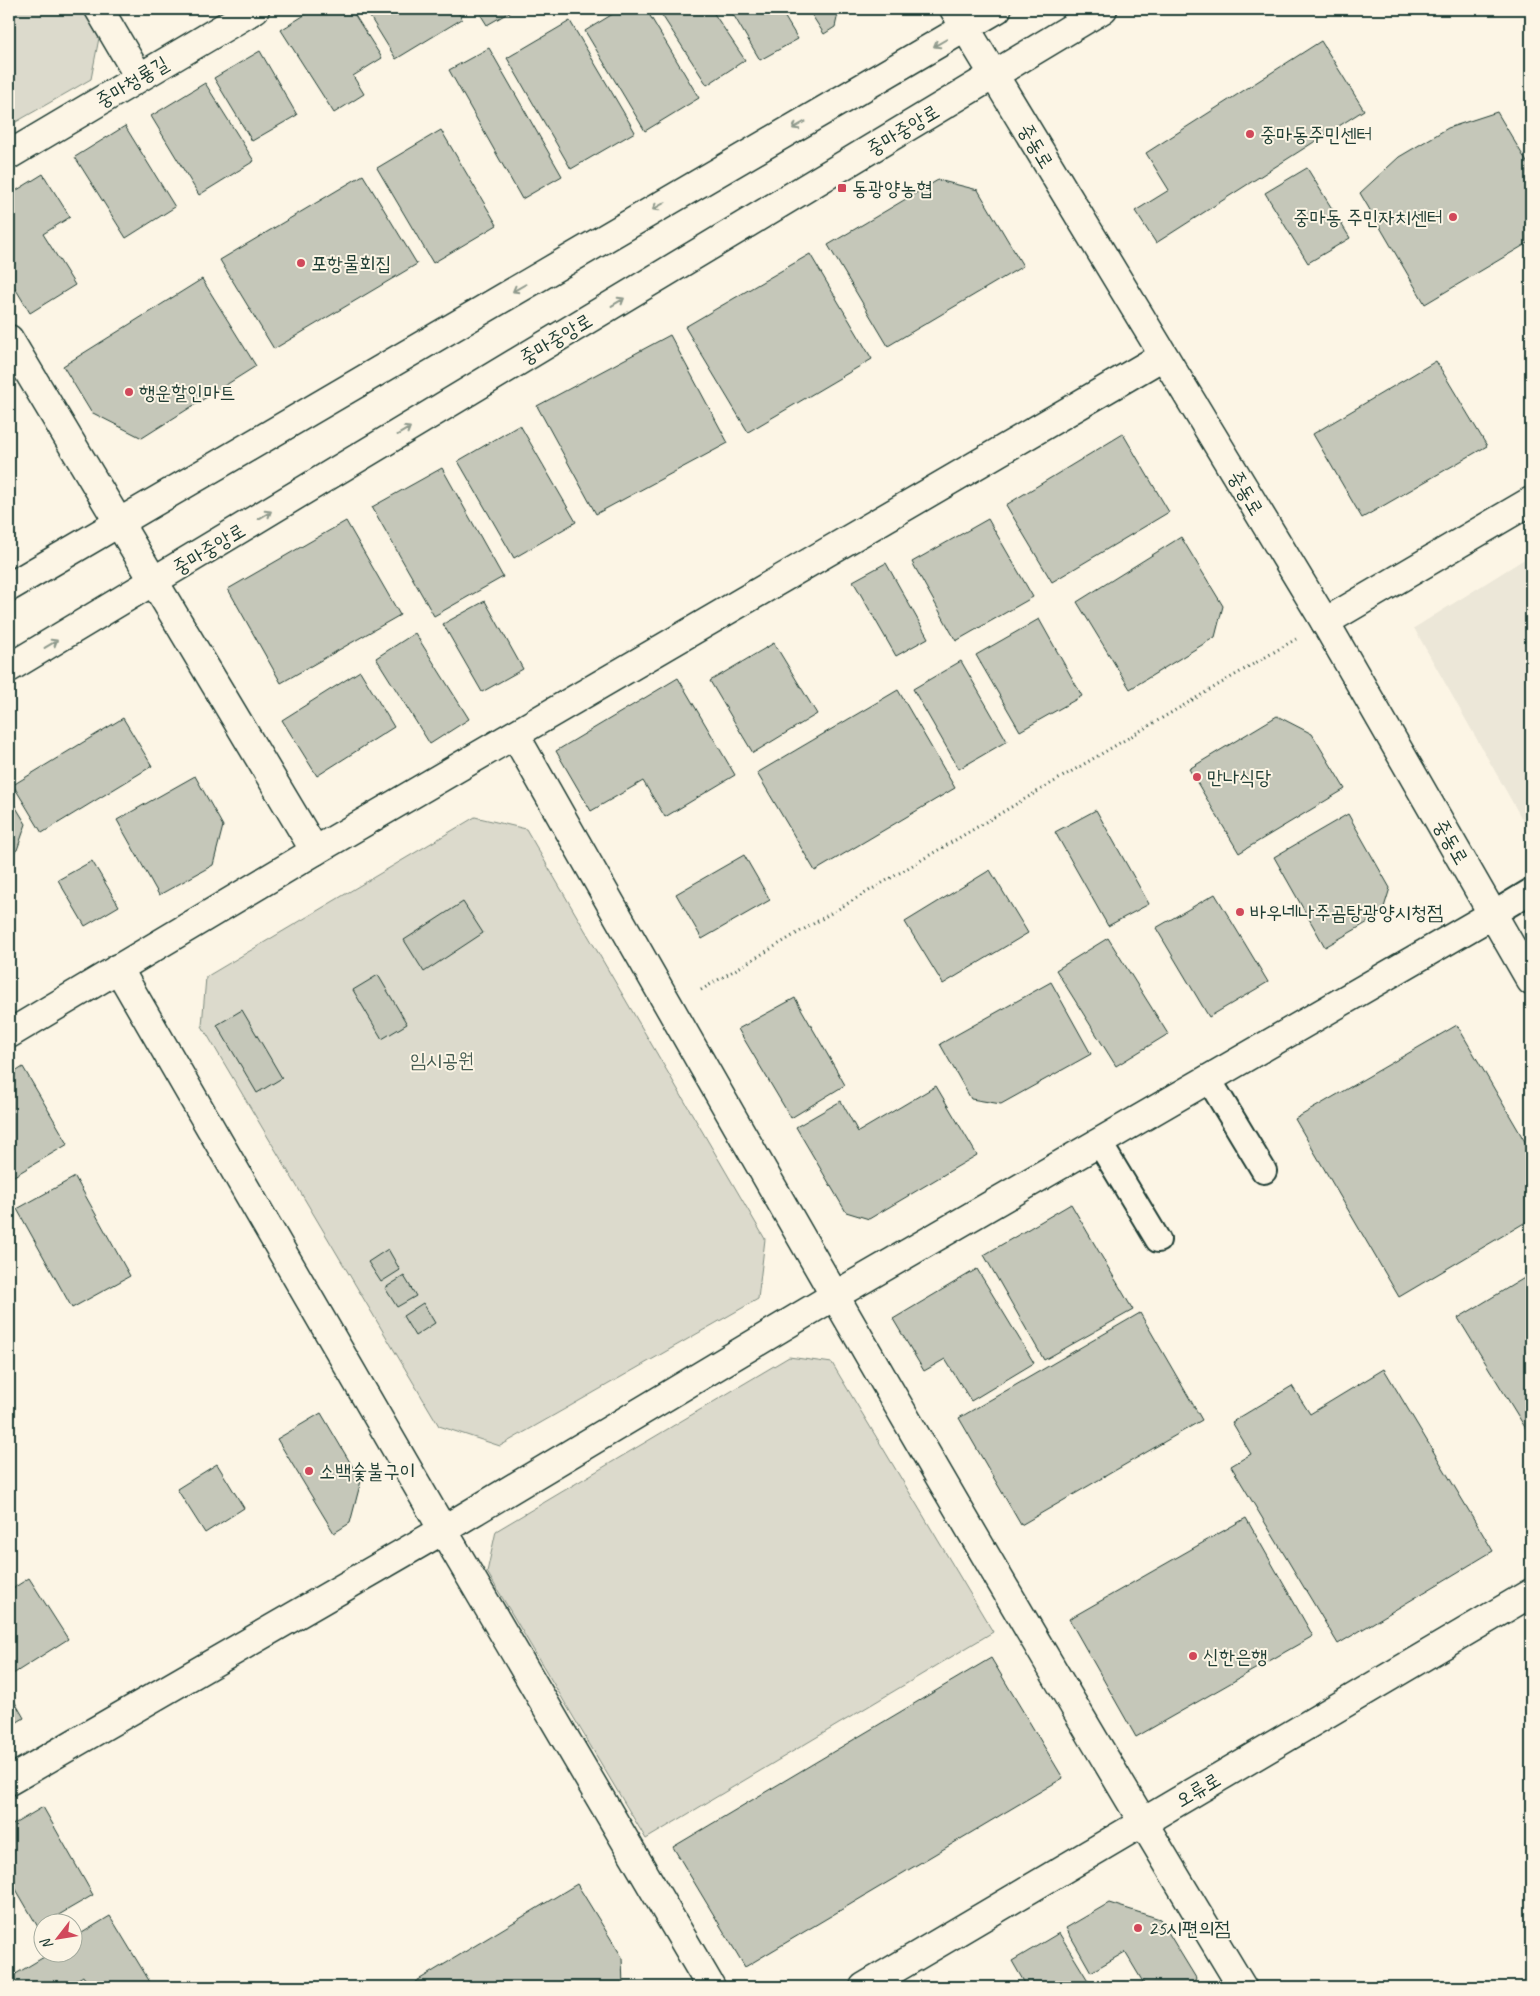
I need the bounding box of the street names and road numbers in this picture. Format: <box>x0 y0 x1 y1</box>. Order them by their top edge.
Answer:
street label: 중마청룡길 <box>91 51 173 113</box>
street label: 중마중앙로 <box>862 99 944 161</box>
street label: 중동로 <box>1013 119 1059 173</box>
street label: 중마중앙로 <box>515 308 597 370</box>
street label: 중동로 <box>1223 466 1269 520</box>
street label: 중마중앙로 <box>168 518 250 580</box>
street label: 중동로 <box>1428 815 1474 869</box>
street label: 오류로 <box>1171 1767 1225 1813</box>

